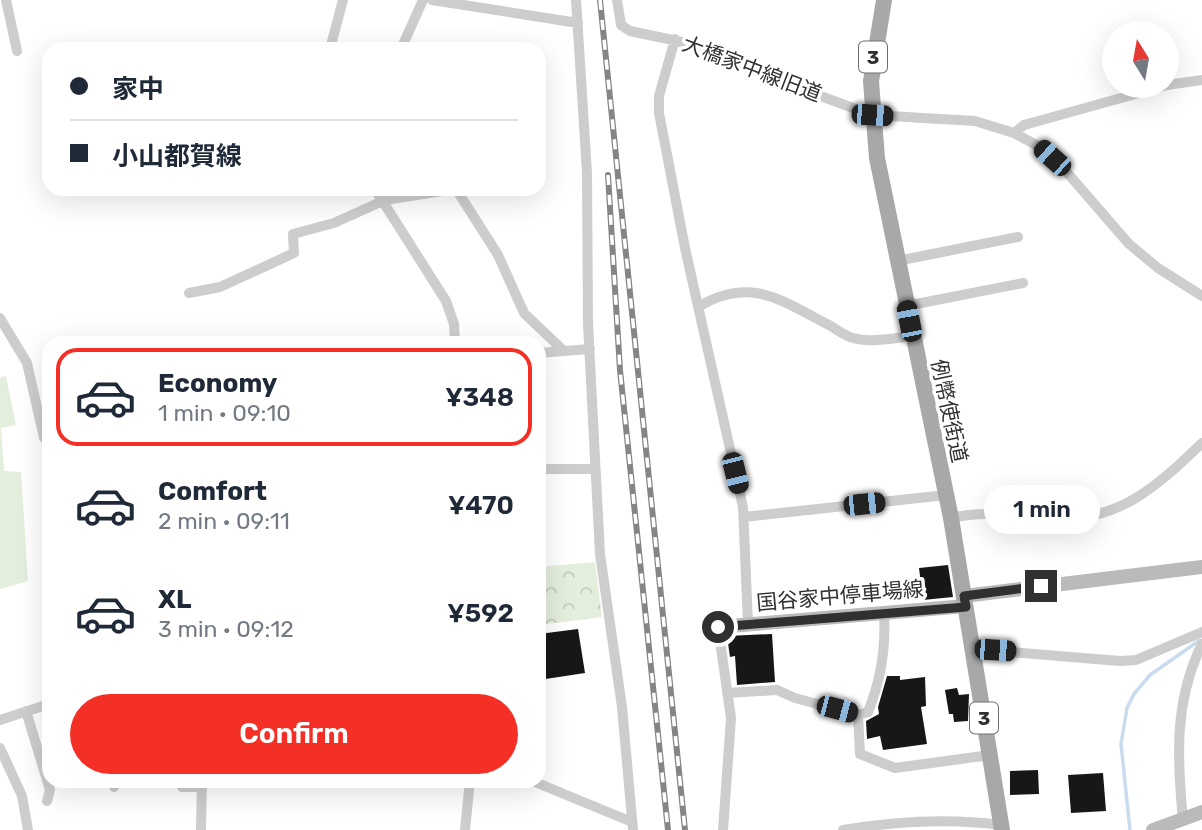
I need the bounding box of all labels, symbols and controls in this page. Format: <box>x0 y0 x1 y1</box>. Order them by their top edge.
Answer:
north arrow <box>1102 21 1180 98</box>
map controls <box>1102 21 1179 98</box>
street label: 大橋家中線旧道 <box>679 31 825 107</box>
road number: 3 <box>859 41 887 72</box>
text: 家中 <box>112 74 164 105</box>
car <box>851 103 894 127</box>
car <box>1030 136 1075 180</box>
text: 小山都賀線 <box>112 141 242 172</box>
car <box>895 298 924 344</box>
street label: 例幣使街道 <box>926 357 973 465</box>
icon: car <box>74 366 137 429</box>
text: Economy <box>158 368 277 399</box>
text: ¥348 <box>445 382 514 413</box>
text: 1 min · 09:10 <box>158 399 291 427</box>
car <box>720 450 751 496</box>
icon: car <box>74 474 137 537</box>
text: Comfort <box>158 476 267 507</box>
callout: 1 min <box>983 484 1099 534</box>
text: ¥470 <box>448 490 514 521</box>
car <box>843 491 886 517</box>
text: 1 min <box>1013 495 1071 523</box>
text: 2 min · 09:11 <box>158 507 290 535</box>
route end <box>1025 570 1057 602</box>
street label: 国谷家中停車場線 <box>755 576 925 615</box>
icon: car <box>74 582 137 645</box>
text: XL <box>158 584 191 615</box>
text: ¥592 <box>447 598 514 629</box>
route start <box>702 611 734 643</box>
text: 3 min · 09:12 <box>158 615 294 643</box>
car <box>974 638 1017 662</box>
car <box>814 693 861 725</box>
button: Confirm <box>70 694 518 774</box>
road number: 3 <box>970 702 998 734</box>

